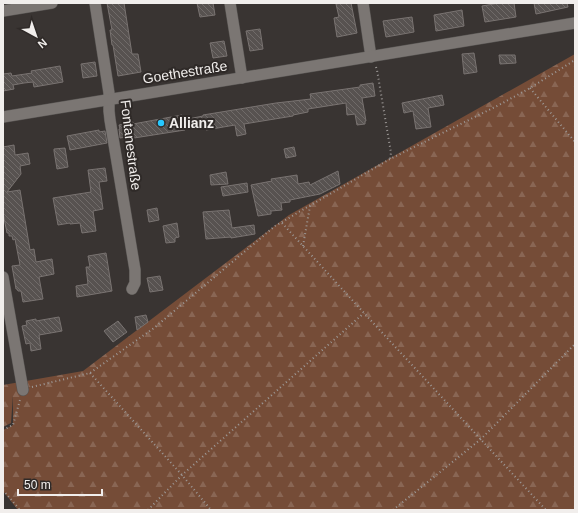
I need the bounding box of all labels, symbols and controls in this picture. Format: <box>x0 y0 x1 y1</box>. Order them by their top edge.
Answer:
north arrow <box>16 16 56 56</box>
text: N <box>35 37 49 51</box>
street label: Goethestraße <box>141 57 229 87</box>
street label: Fontanestraße <box>118 99 145 191</box>
place label: Allianz <box>169 115 214 131</box>
marker: Allianz <box>156 118 166 128</box>
scale bar <box>18 471 102 497</box>
text: 50 m <box>24 478 51 492</box>

